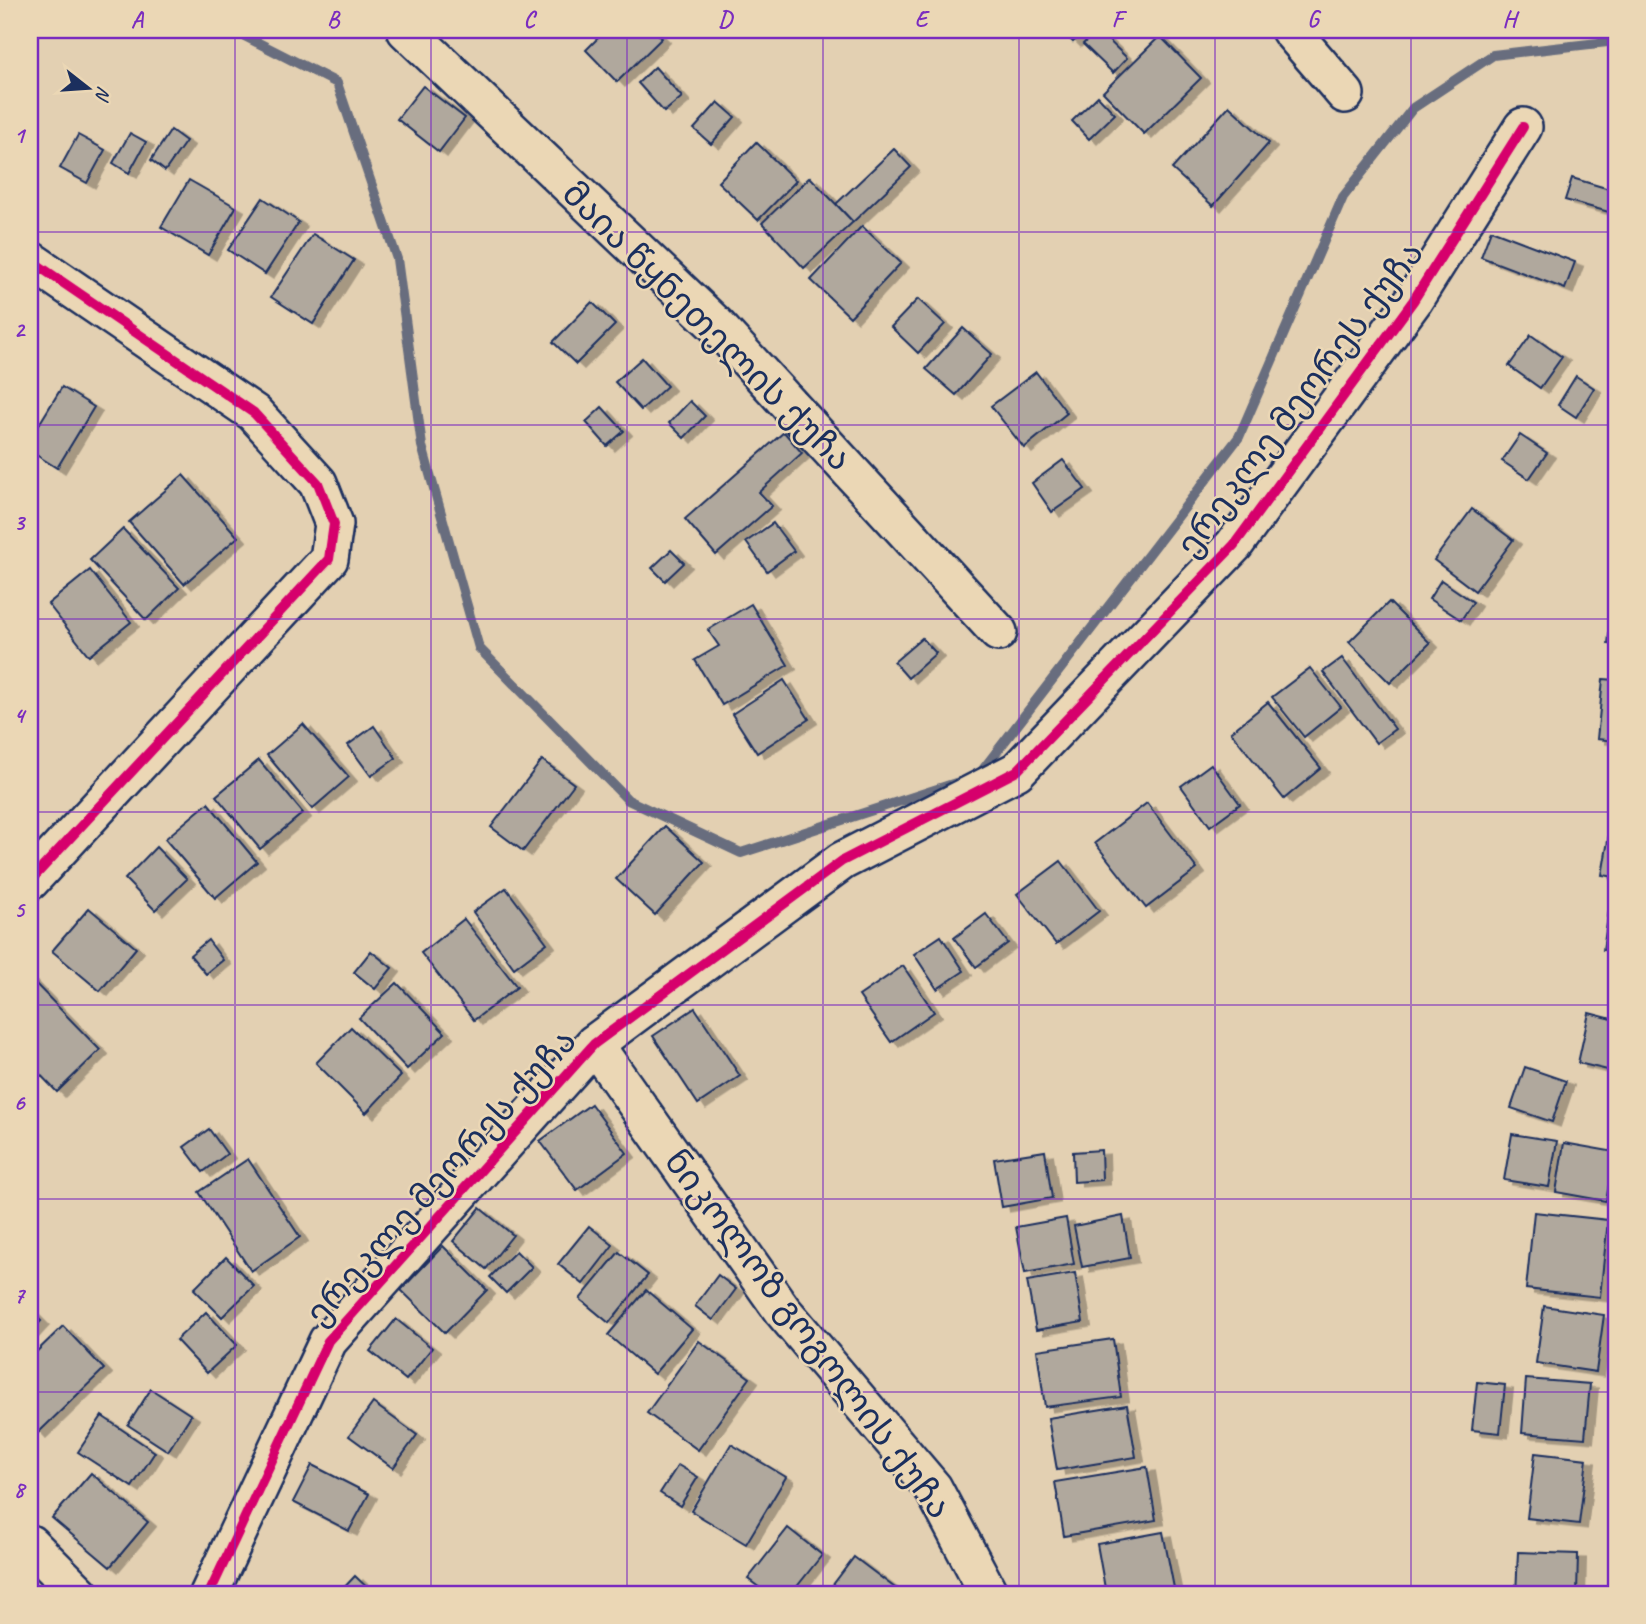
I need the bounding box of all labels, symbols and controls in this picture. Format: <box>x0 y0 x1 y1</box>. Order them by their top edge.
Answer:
text: A <box>131 5 145 34</box>
text: B <box>327 5 341 34</box>
text: C <box>524 5 538 34</box>
text: D <box>718 5 734 34</box>
text: E <box>915 5 931 34</box>
text: F <box>1112 5 1128 34</box>
text: G <box>1307 5 1322 34</box>
text: H <box>1502 5 1520 34</box>
north arrow <box>52 52 122 122</box>
text: N <box>89 84 116 105</box>
text: 1 <box>14 121 27 150</box>
street label: მაია წყნეთელის ქუჩა <box>552 171 862 481</box>
street label: ერეკლე მეორეს ქუჩა <box>1166 232 1434 566</box>
text: 2 <box>14 315 27 344</box>
text: 3 <box>14 508 27 537</box>
text: 4 <box>14 701 27 730</box>
text: 5 <box>14 895 26 924</box>
street label: ერეკლე მეორეს ქუჩა <box>296 1019 586 1335</box>
text: 6 <box>14 1088 27 1117</box>
street label: ნიკოლოზ გოგოლის ქუჩა <box>654 1140 962 1528</box>
text: 7 <box>14 1281 27 1310</box>
text: 8 <box>14 1475 27 1504</box>

